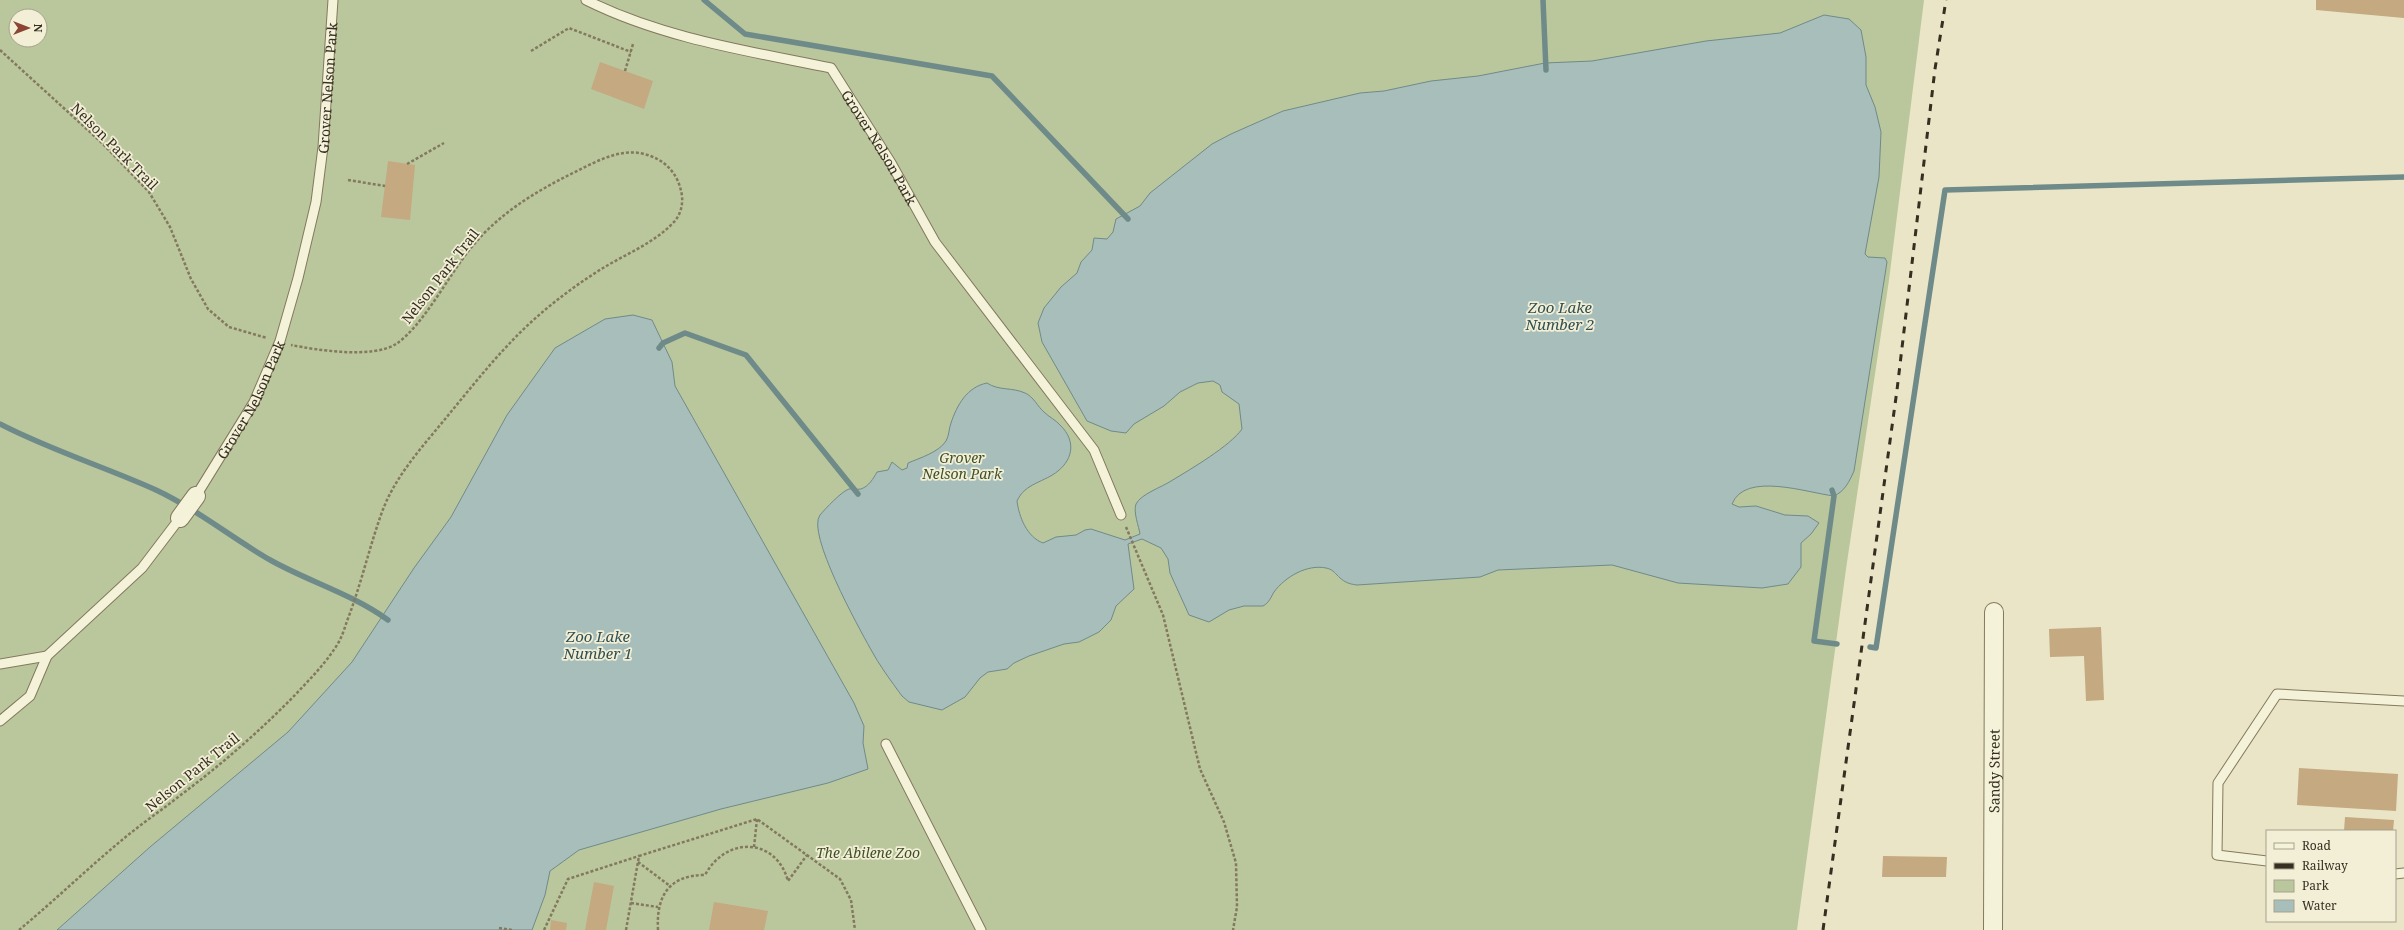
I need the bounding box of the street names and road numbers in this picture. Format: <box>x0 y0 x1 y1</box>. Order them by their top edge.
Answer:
street label: Grover Nelson Park <box>313 21 341 155</box>
street label: Grover Nelson Park <box>838 86 922 209</box>
street label: Nelson Park Trail <box>67 98 163 194</box>
street label: Nelson Park Trail <box>397 224 484 328</box>
street label: Grover Nelson Park <box>212 337 289 462</box>
street label: Nelson Park Trail <box>141 728 244 816</box>
street label: Sandy Street <box>1984 729 2003 813</box>

